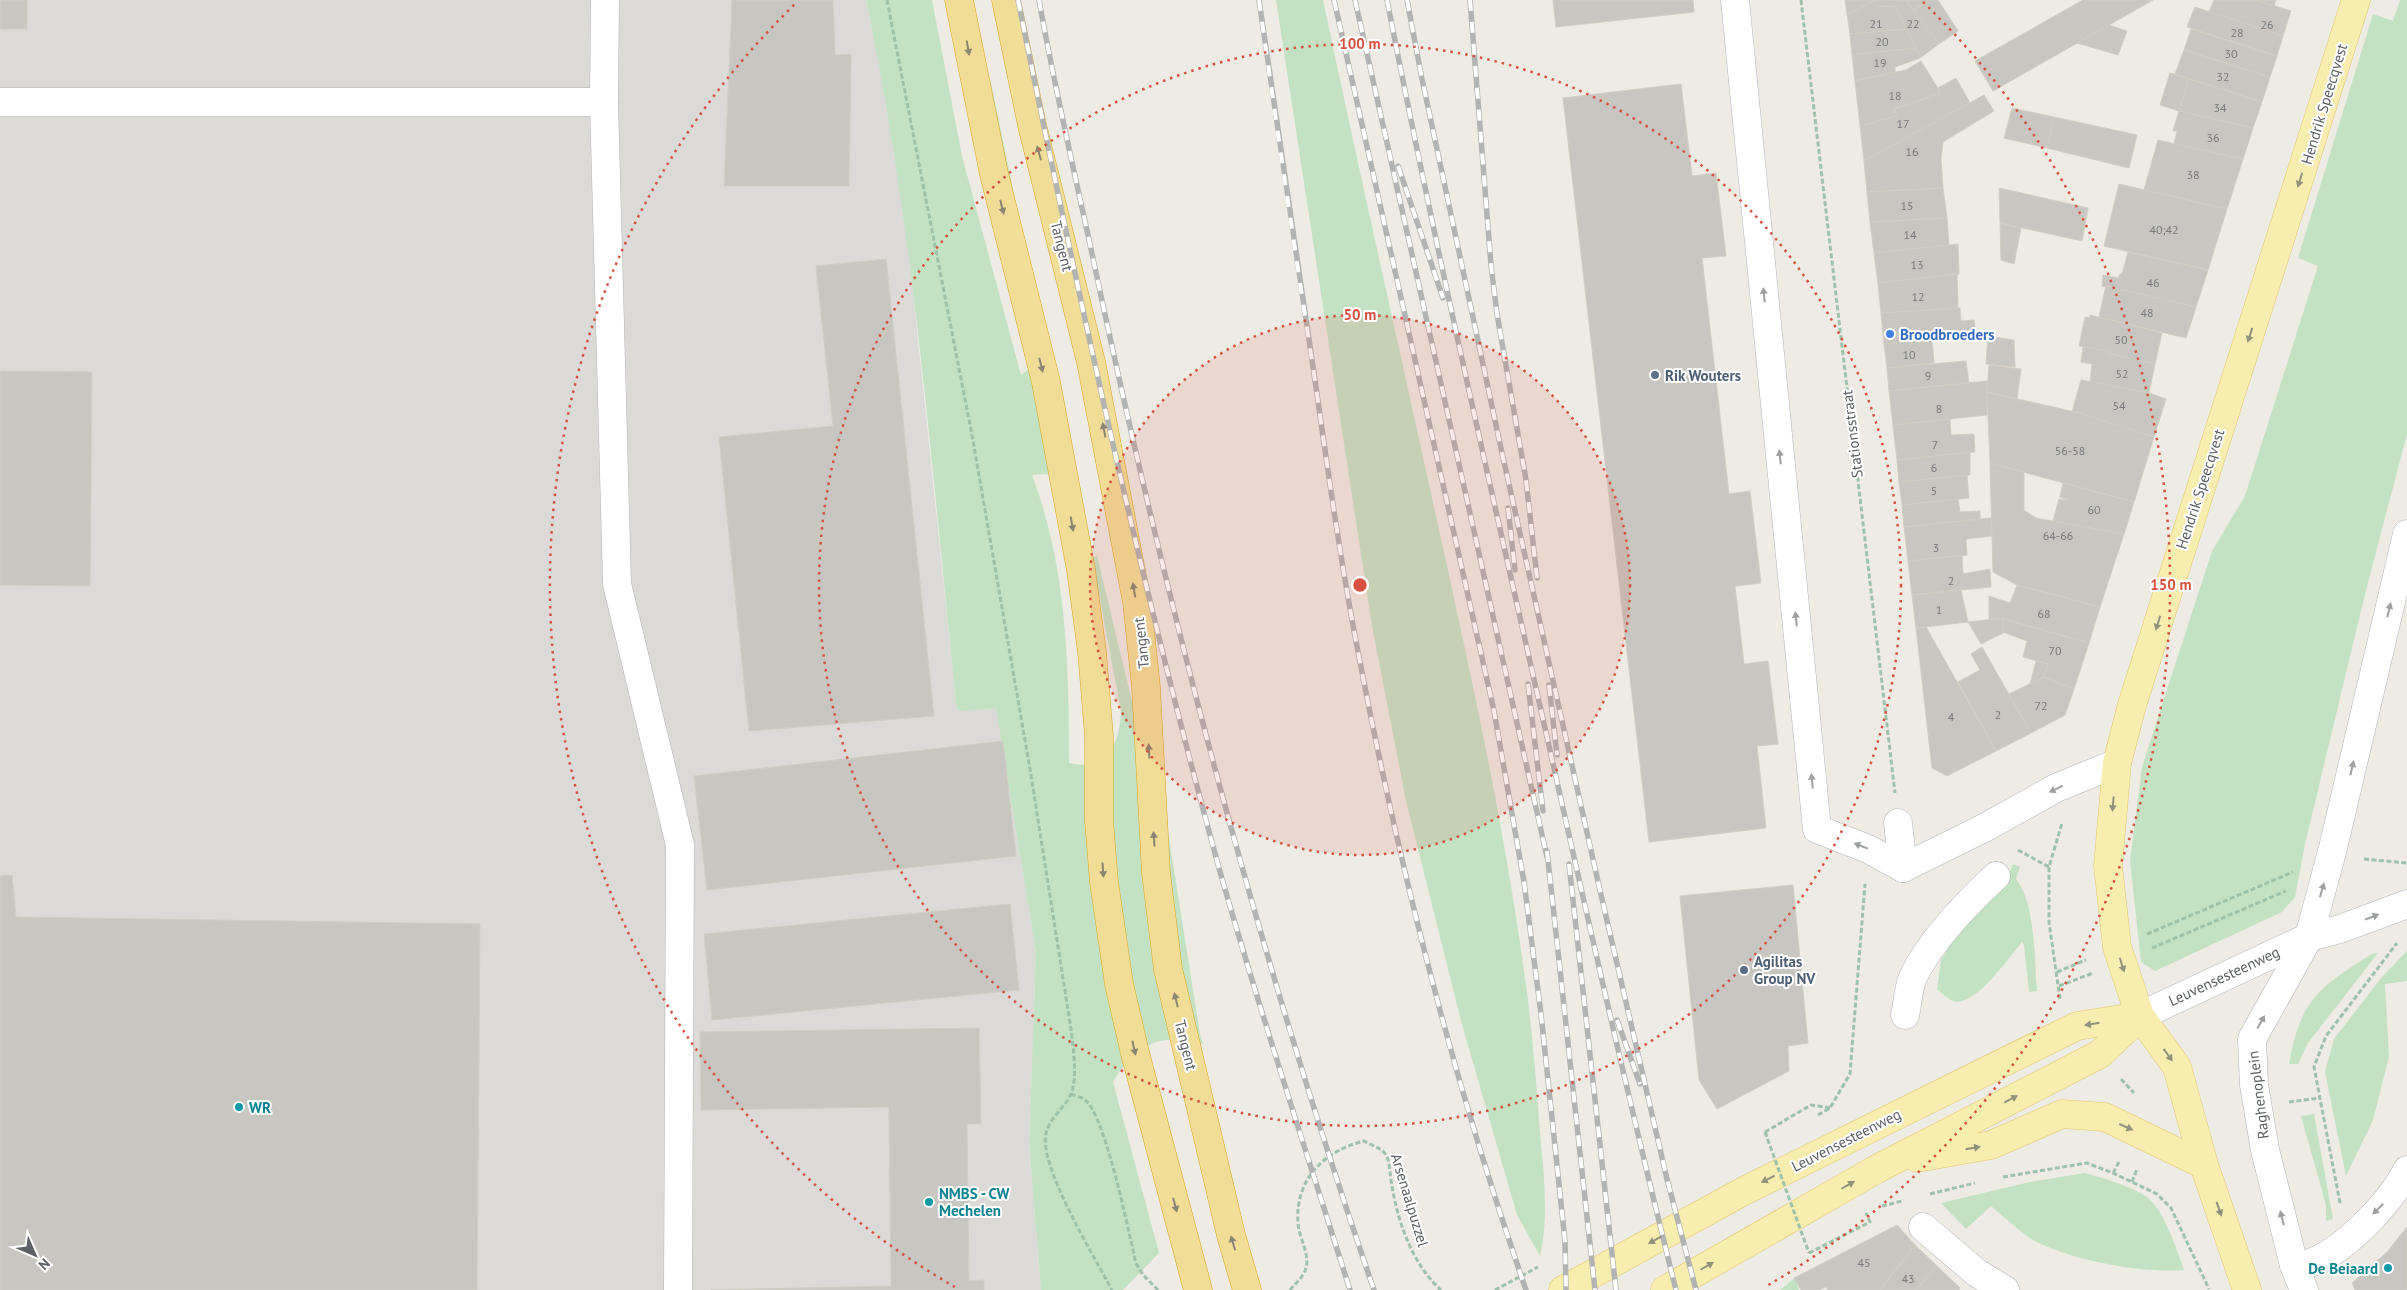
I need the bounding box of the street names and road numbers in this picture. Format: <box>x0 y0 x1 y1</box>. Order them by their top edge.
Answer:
street label: Hendrik Speecqvest <box>2297 41 2351 167</box>
street label: Tangent <box>1047 219 1077 273</box>
street label: Stationsstraat <box>1837 389 1867 479</box>
street label: Hendrik Speecqvest <box>2172 426 2228 552</box>
street label: Tangent <box>1129 616 1153 670</box>
street label: Leuvensesteenweg <box>2165 942 2283 1010</box>
street label: Tangent <box>1171 1018 1201 1072</box>
street label: Raghenoplein <box>2243 1050 2273 1140</box>
street label: Leuvensesteenweg <box>1788 1104 1904 1176</box>
street label: Arsenaalpuzzel <box>1387 1151 1433 1250</box>

